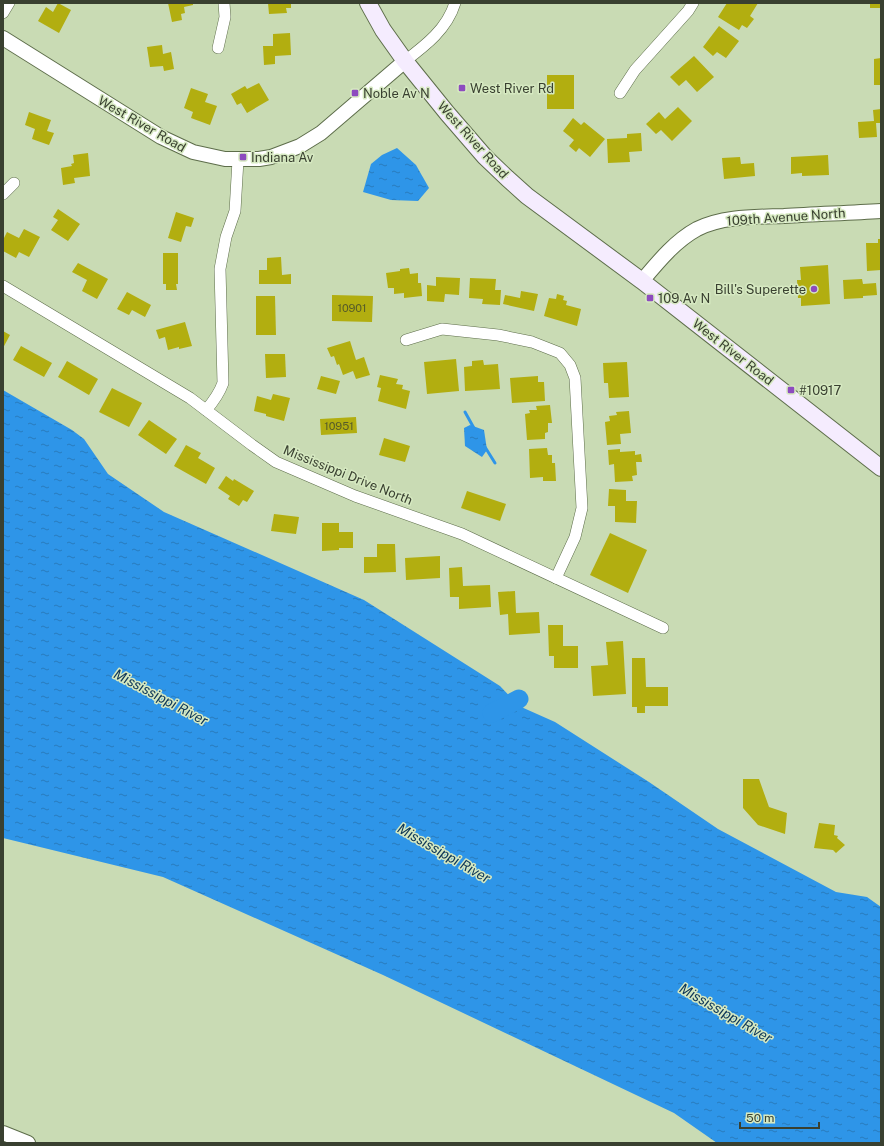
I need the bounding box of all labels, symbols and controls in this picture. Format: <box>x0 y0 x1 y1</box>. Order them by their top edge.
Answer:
place label: West River Rd <box>470 81 554 96</box>
marker: West River Rd <box>457 83 467 93</box>
place label: Noble Av N <box>363 86 430 101</box>
marker: Noble Av N <box>350 88 360 98</box>
street label: West River Road <box>96 93 188 155</box>
street label: West River Road <box>434 98 512 182</box>
place label: Indiana Av <box>251 150 314 165</box>
marker: Indiana Av <box>238 152 248 162</box>
street label: 109th Avenue North <box>726 205 846 229</box>
place label: Bill's Superette <box>715 282 806 297</box>
marker: Bill's Superette <box>809 284 819 294</box>
place label: 109 Av N <box>658 291 710 306</box>
marker: 109 Av N <box>645 293 655 303</box>
house number: 10901 <box>337 302 367 314</box>
street label: West River Road <box>690 316 776 388</box>
place label: #10917 <box>799 383 841 398</box>
marker: #10917 <box>786 385 796 395</box>
house number: 10951 <box>324 420 354 432</box>
street label: Mississippi Drive North <box>281 442 415 508</box>
water label: Mississippi River <box>111 665 211 729</box>
water label: Mississippi River <box>395 820 494 886</box>
water label: Mississippi River <box>677 980 776 1046</box>
scale bar <box>740 1104 819 1130</box>
text: 50 m <box>746 1111 774 1125</box>

